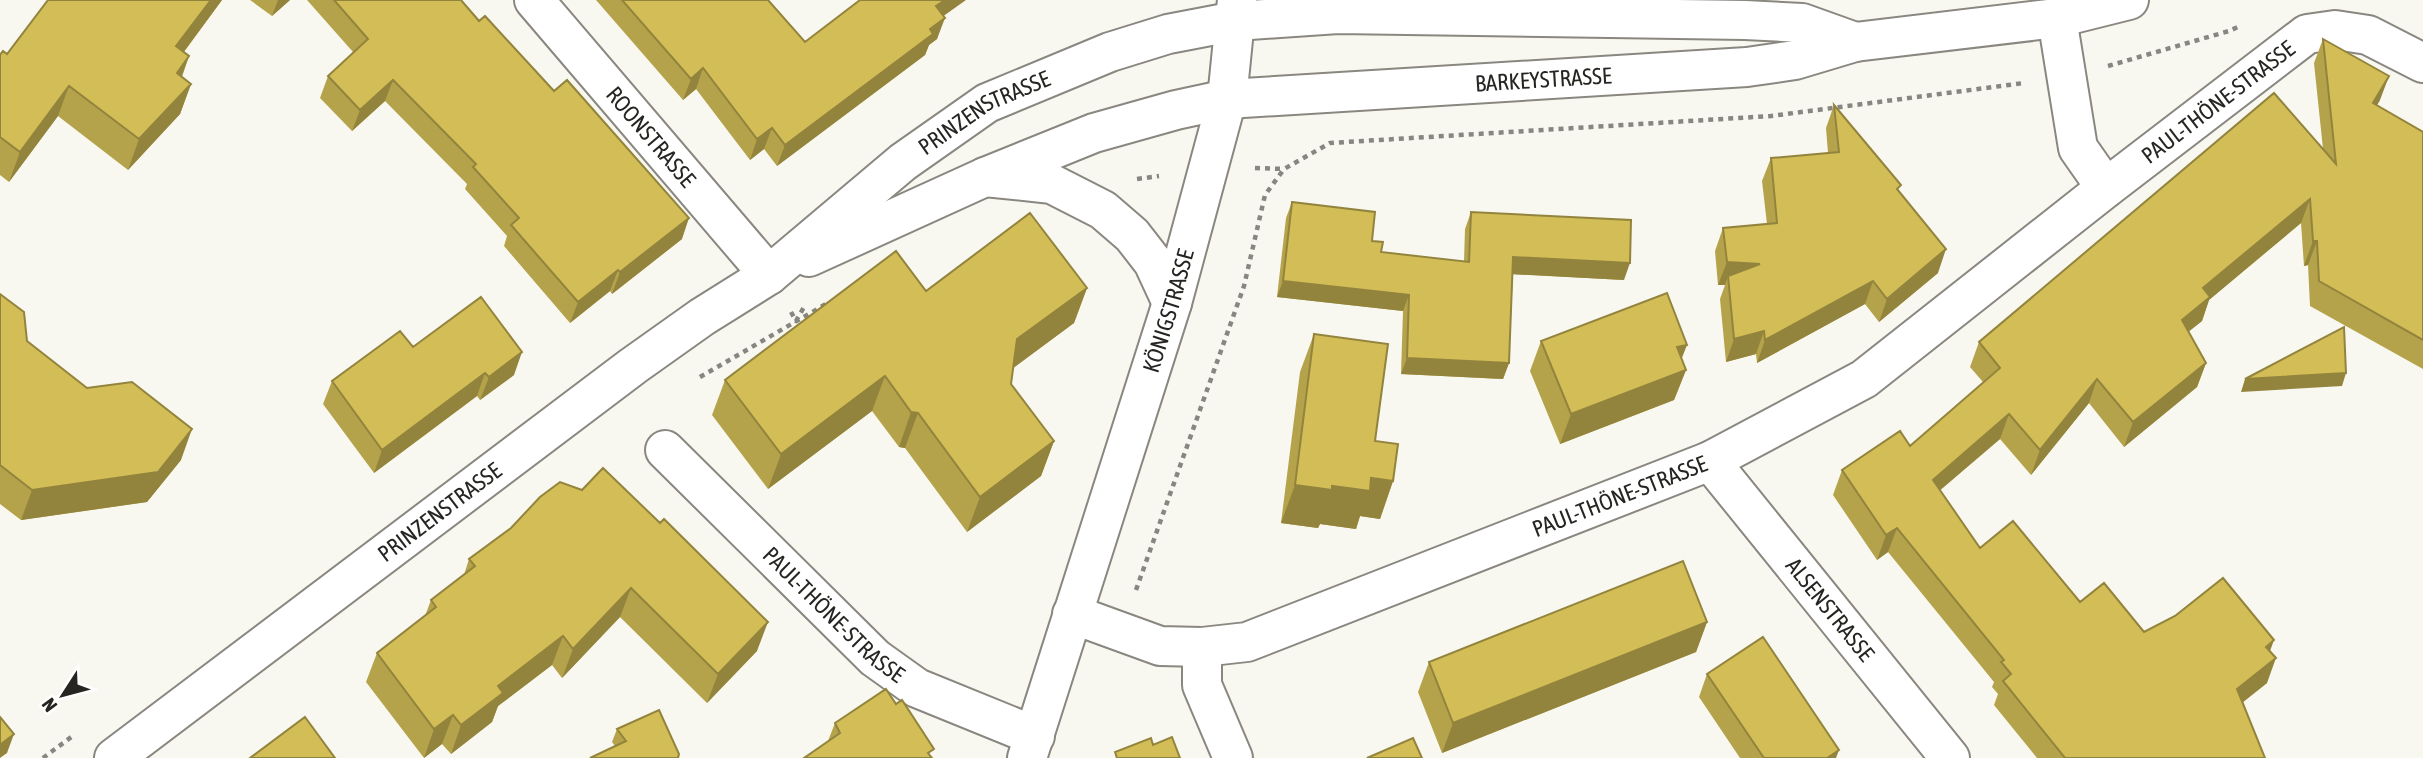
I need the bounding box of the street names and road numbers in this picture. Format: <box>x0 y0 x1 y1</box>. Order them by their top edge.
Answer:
street label: PAUL-THÖNE-STRASSE <box>2137 35 2300 169</box>
street label: BARKEYSTRASSE <box>1474 62 1612 97</box>
street label: PRINZENSTRASSE <box>913 65 1054 160</box>
street label: ROONSTRASSE <box>601 81 701 192</box>
street label: KÖNIGSTRASSE <box>1138 246 1199 376</box>
street label: PAUL-THÖNE-STRASSE <box>1529 450 1711 542</box>
street label: PRINZENSTRASSE <box>373 457 506 567</box>
street label: PAUL-THÖNE-STRASSE <box>758 542 910 688</box>
street label: ALSENSTRASSE <box>1781 553 1880 666</box>

